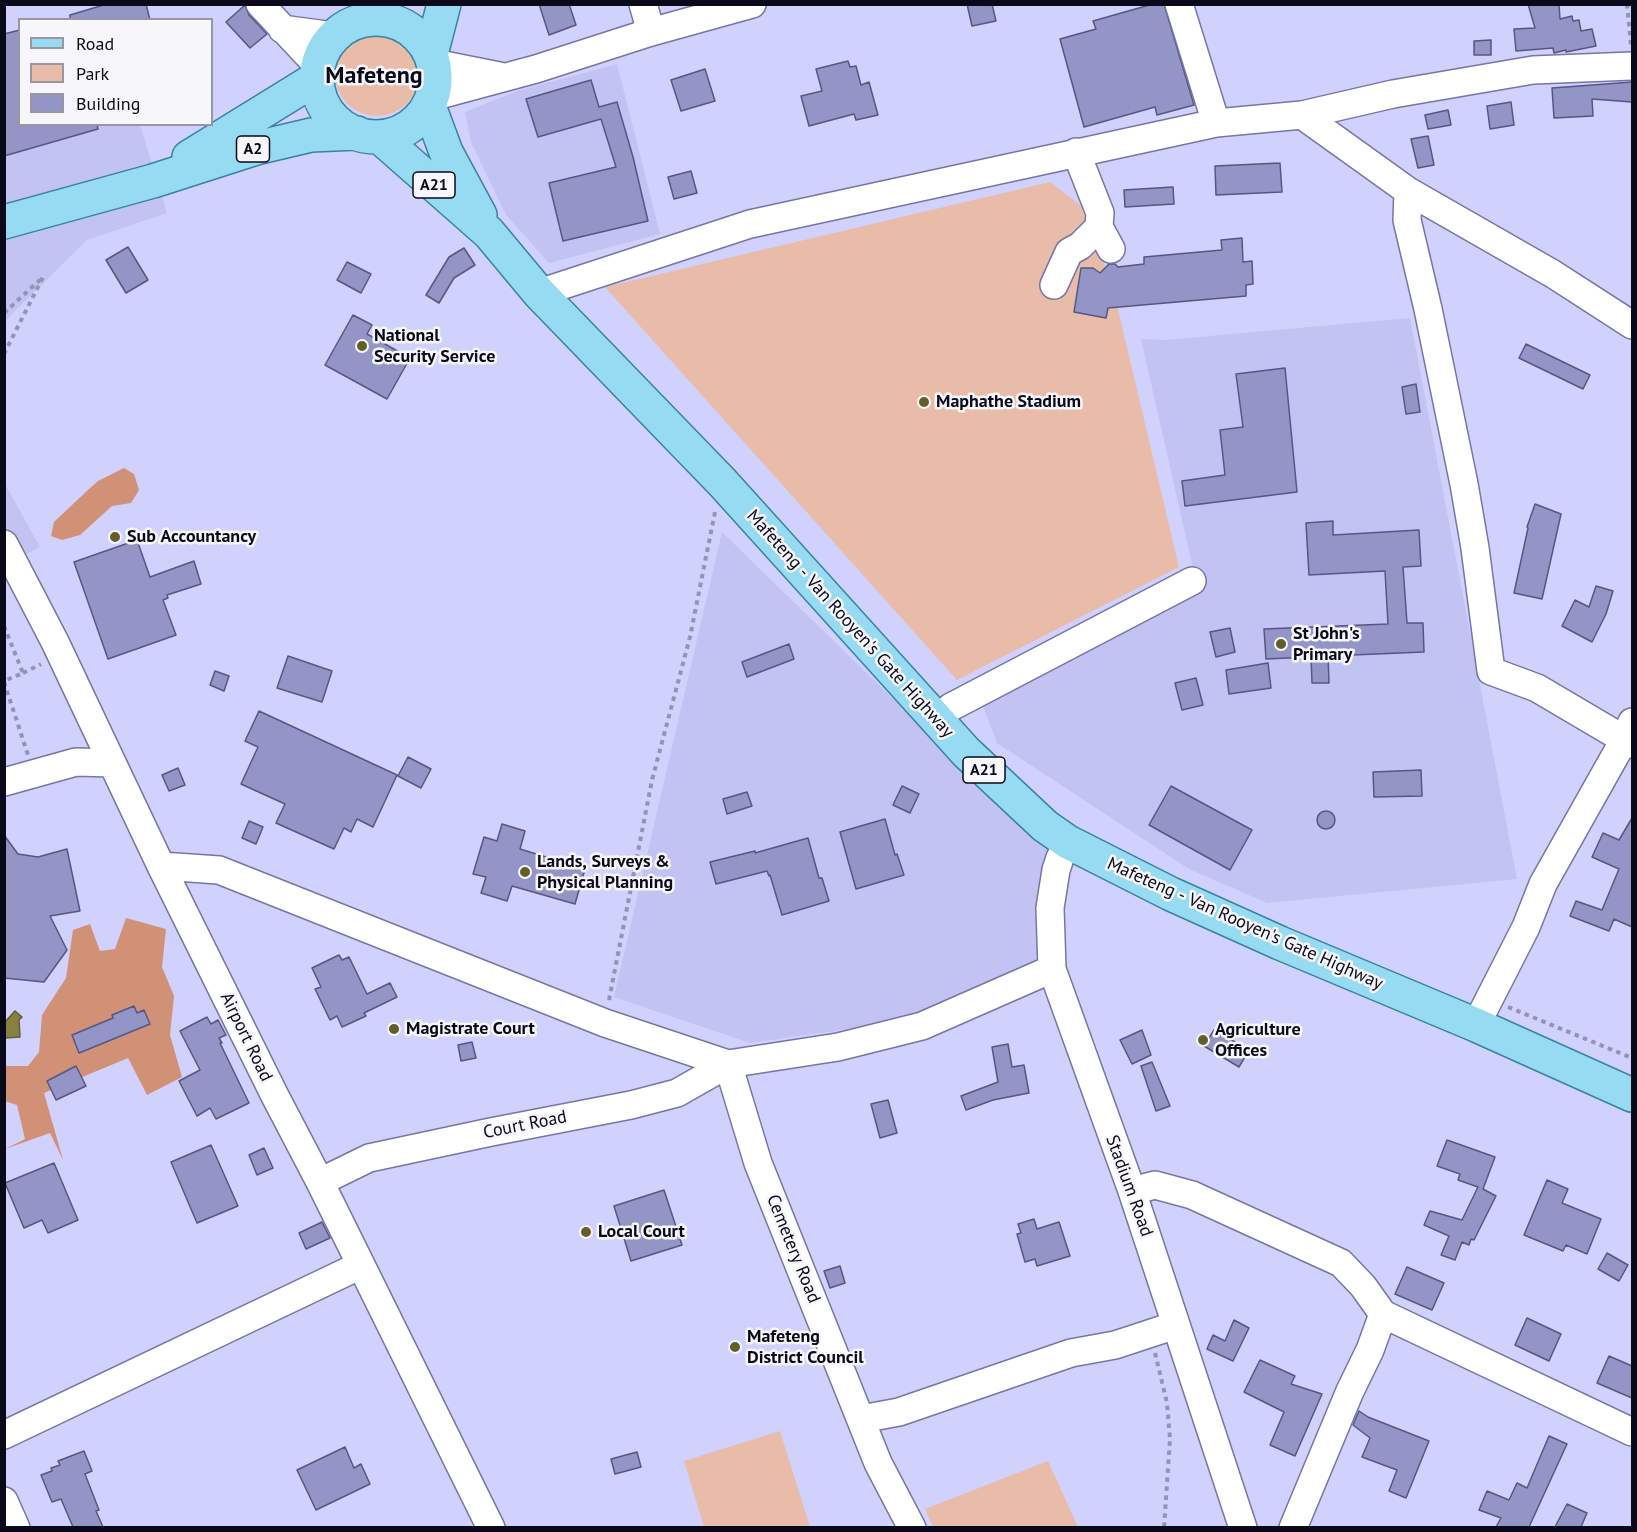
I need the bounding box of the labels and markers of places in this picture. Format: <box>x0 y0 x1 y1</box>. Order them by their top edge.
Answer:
place label: National Security Service <box>374 325 495 368</box>
marker: National Security Service <box>355 339 369 353</box>
place label: Maphathe Stadium <box>936 391 1081 413</box>
marker: Maphathe Stadium <box>917 395 931 409</box>
place label: Sub Accountancy <box>127 526 256 548</box>
marker: Sub Accountancy <box>108 530 122 544</box>
place label: St John's Primary <box>1293 623 1360 666</box>
marker: St John's Primary <box>1274 637 1288 651</box>
place label: Lands, Surveys & Physical Planning <box>537 851 673 894</box>
marker: Lands, Surveys & Physical Planning <box>518 865 532 879</box>
place label: Magistrate Court <box>406 1018 535 1040</box>
place label: Agriculture Offices <box>1215 1019 1301 1062</box>
marker: Magistrate Court <box>387 1022 401 1036</box>
marker: Agriculture Offices <box>1196 1033 1210 1047</box>
place label: Local Court <box>598 1221 685 1243</box>
marker: Local Court <box>579 1225 593 1239</box>
place label: Mafeteng District Council <box>747 1326 864 1368</box>
marker: Mafeteng District Council <box>728 1340 742 1354</box>

